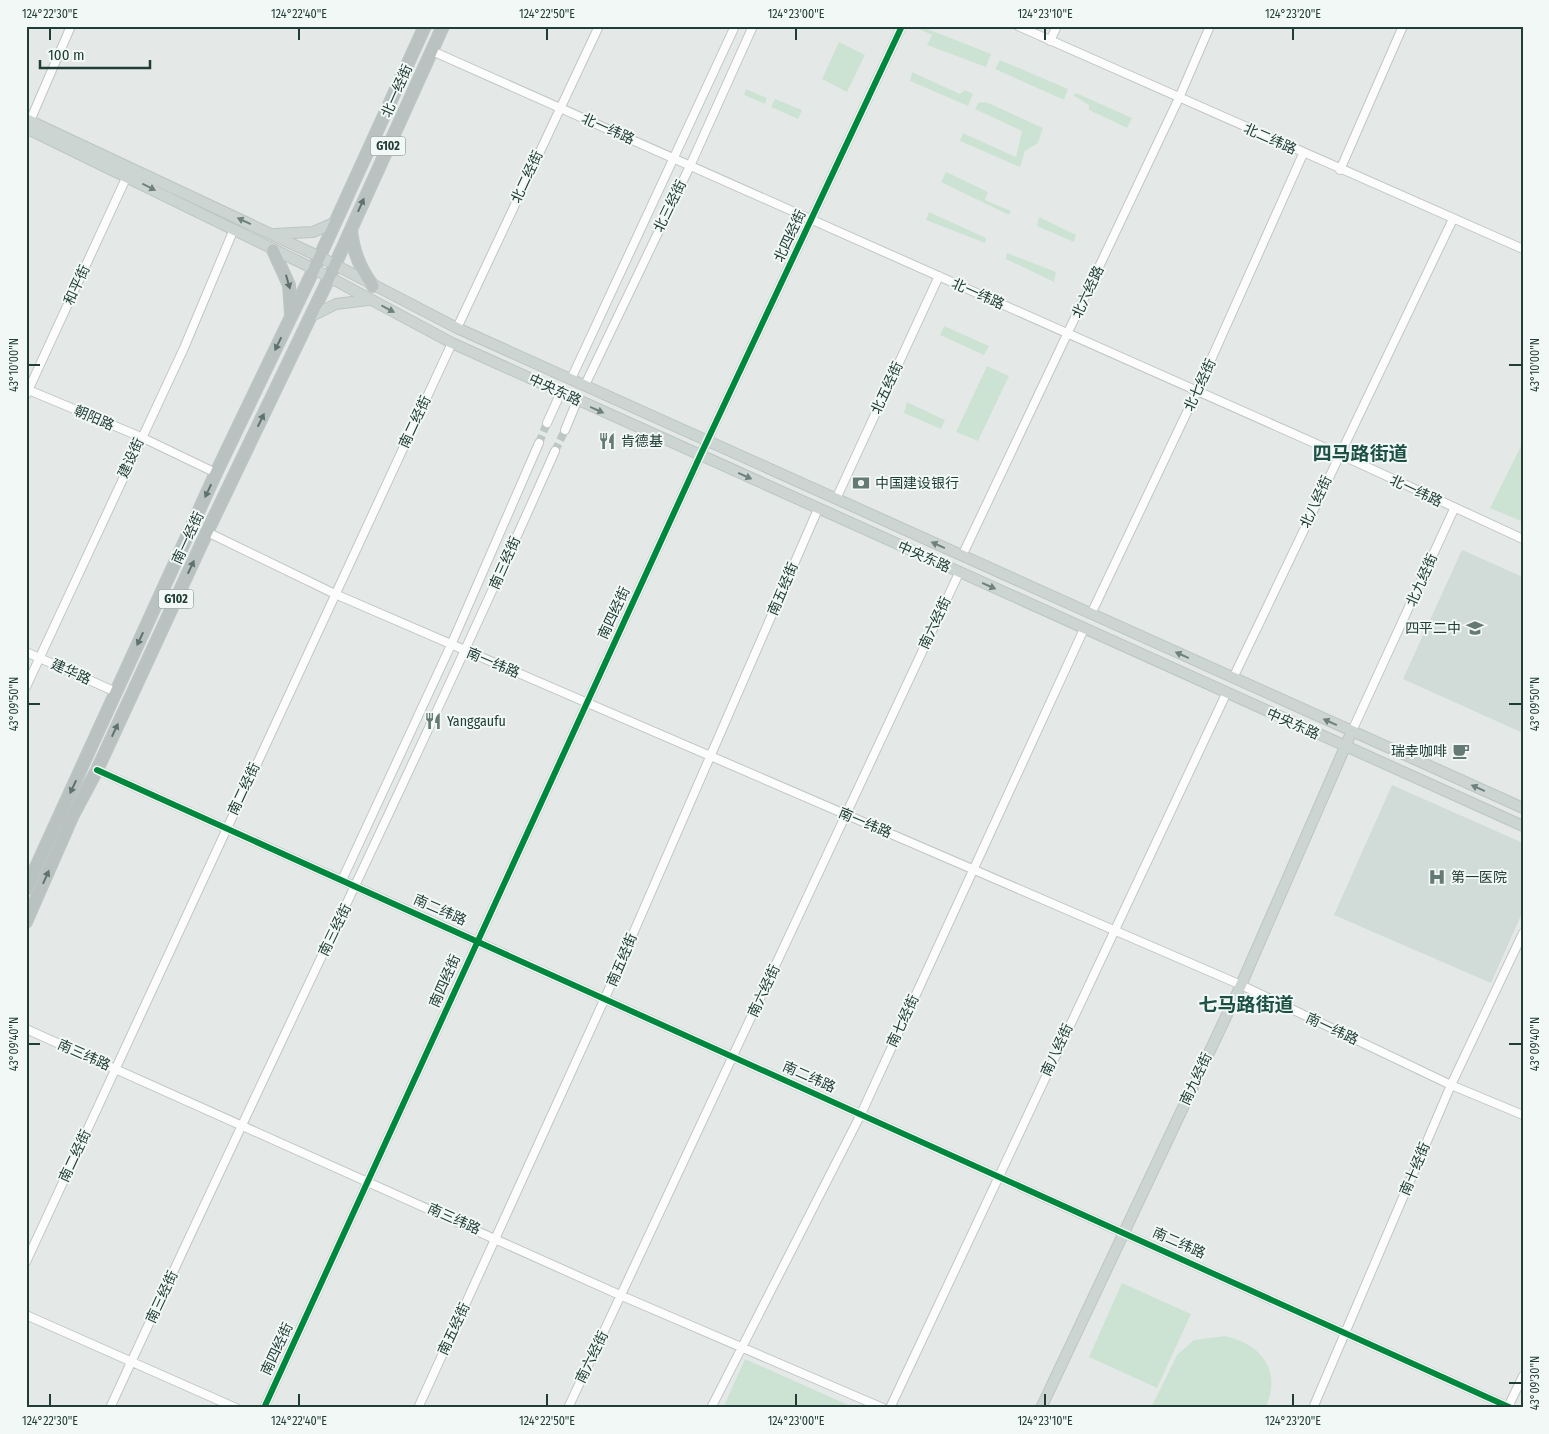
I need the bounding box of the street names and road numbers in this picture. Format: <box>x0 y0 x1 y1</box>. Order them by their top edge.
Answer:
street label: 北一经街 <box>378 62 416 120</box>
street label: 北一纬路 <box>579 110 637 148</box>
street label: 北二纬路 <box>1241 120 1299 158</box>
road number: G102 <box>370 136 406 156</box>
street label: 北二经街 <box>507 148 547 206</box>
street label: 北三经街 <box>650 177 690 235</box>
street label: 北四经街 <box>770 207 810 265</box>
street label: 和平街 <box>60 262 94 308</box>
street label: 北六经路 <box>1068 263 1108 321</box>
street label: 北一纬路 <box>949 275 1007 313</box>
street label: 北七经街 <box>1180 356 1220 414</box>
street label: 北五经街 <box>867 359 907 417</box>
street label: 中央东路 <box>526 370 584 410</box>
street label: 南二经街 <box>395 393 435 451</box>
street label: 朝阳路 <box>71 402 117 434</box>
street label: 建设街 <box>114 435 148 481</box>
street label: 北一纬路 <box>1387 471 1445 511</box>
street label: 北八经街 <box>1296 473 1336 531</box>
street label: 南一经街 <box>168 509 208 567</box>
street label: 南三经街 <box>486 534 524 592</box>
street label: 中央东路 <box>895 538 953 576</box>
street label: 北九经街 <box>1403 551 1441 609</box>
street label: 南五经街 <box>764 560 802 618</box>
street label: 南四经街 <box>594 584 634 642</box>
road number: G102 <box>158 590 194 608</box>
street label: 南六经街 <box>915 594 955 652</box>
street label: 南一纬路 <box>464 644 522 682</box>
street label: 建华路 <box>48 656 94 688</box>
street label: 中央东路 <box>1264 705 1322 743</box>
street label: 南二经街 <box>224 760 264 818</box>
street label: 南一纬路 <box>836 804 894 842</box>
street label: 南二纬路 <box>411 891 469 929</box>
street label: 南三经街 <box>315 901 355 959</box>
street label: 南五经街 <box>603 931 641 989</box>
street label: 南四经街 <box>426 952 464 1010</box>
street label: 南六经街 <box>744 962 784 1020</box>
street label: 南七经街 <box>883 992 923 1050</box>
street label: 南一纬路 <box>1303 1009 1361 1049</box>
street label: 南八经街 <box>1037 1021 1077 1079</box>
street label: 南三纬路 <box>55 1036 113 1074</box>
street label: 南九经街 <box>1176 1050 1216 1108</box>
street label: 南二纬路 <box>780 1058 838 1096</box>
street label: 南二经街 <box>55 1127 95 1185</box>
street label: 南十经街 <box>1396 1140 1434 1198</box>
street label: 南三纬路 <box>425 1200 483 1238</box>
street label: 南二纬路 <box>1150 1224 1208 1262</box>
street label: 南三经街 <box>142 1268 182 1326</box>
street label: 南五经街 <box>434 1300 474 1358</box>
street label: 南四经街 <box>257 1320 297 1378</box>
street label: 南六经街 <box>572 1328 612 1386</box>

